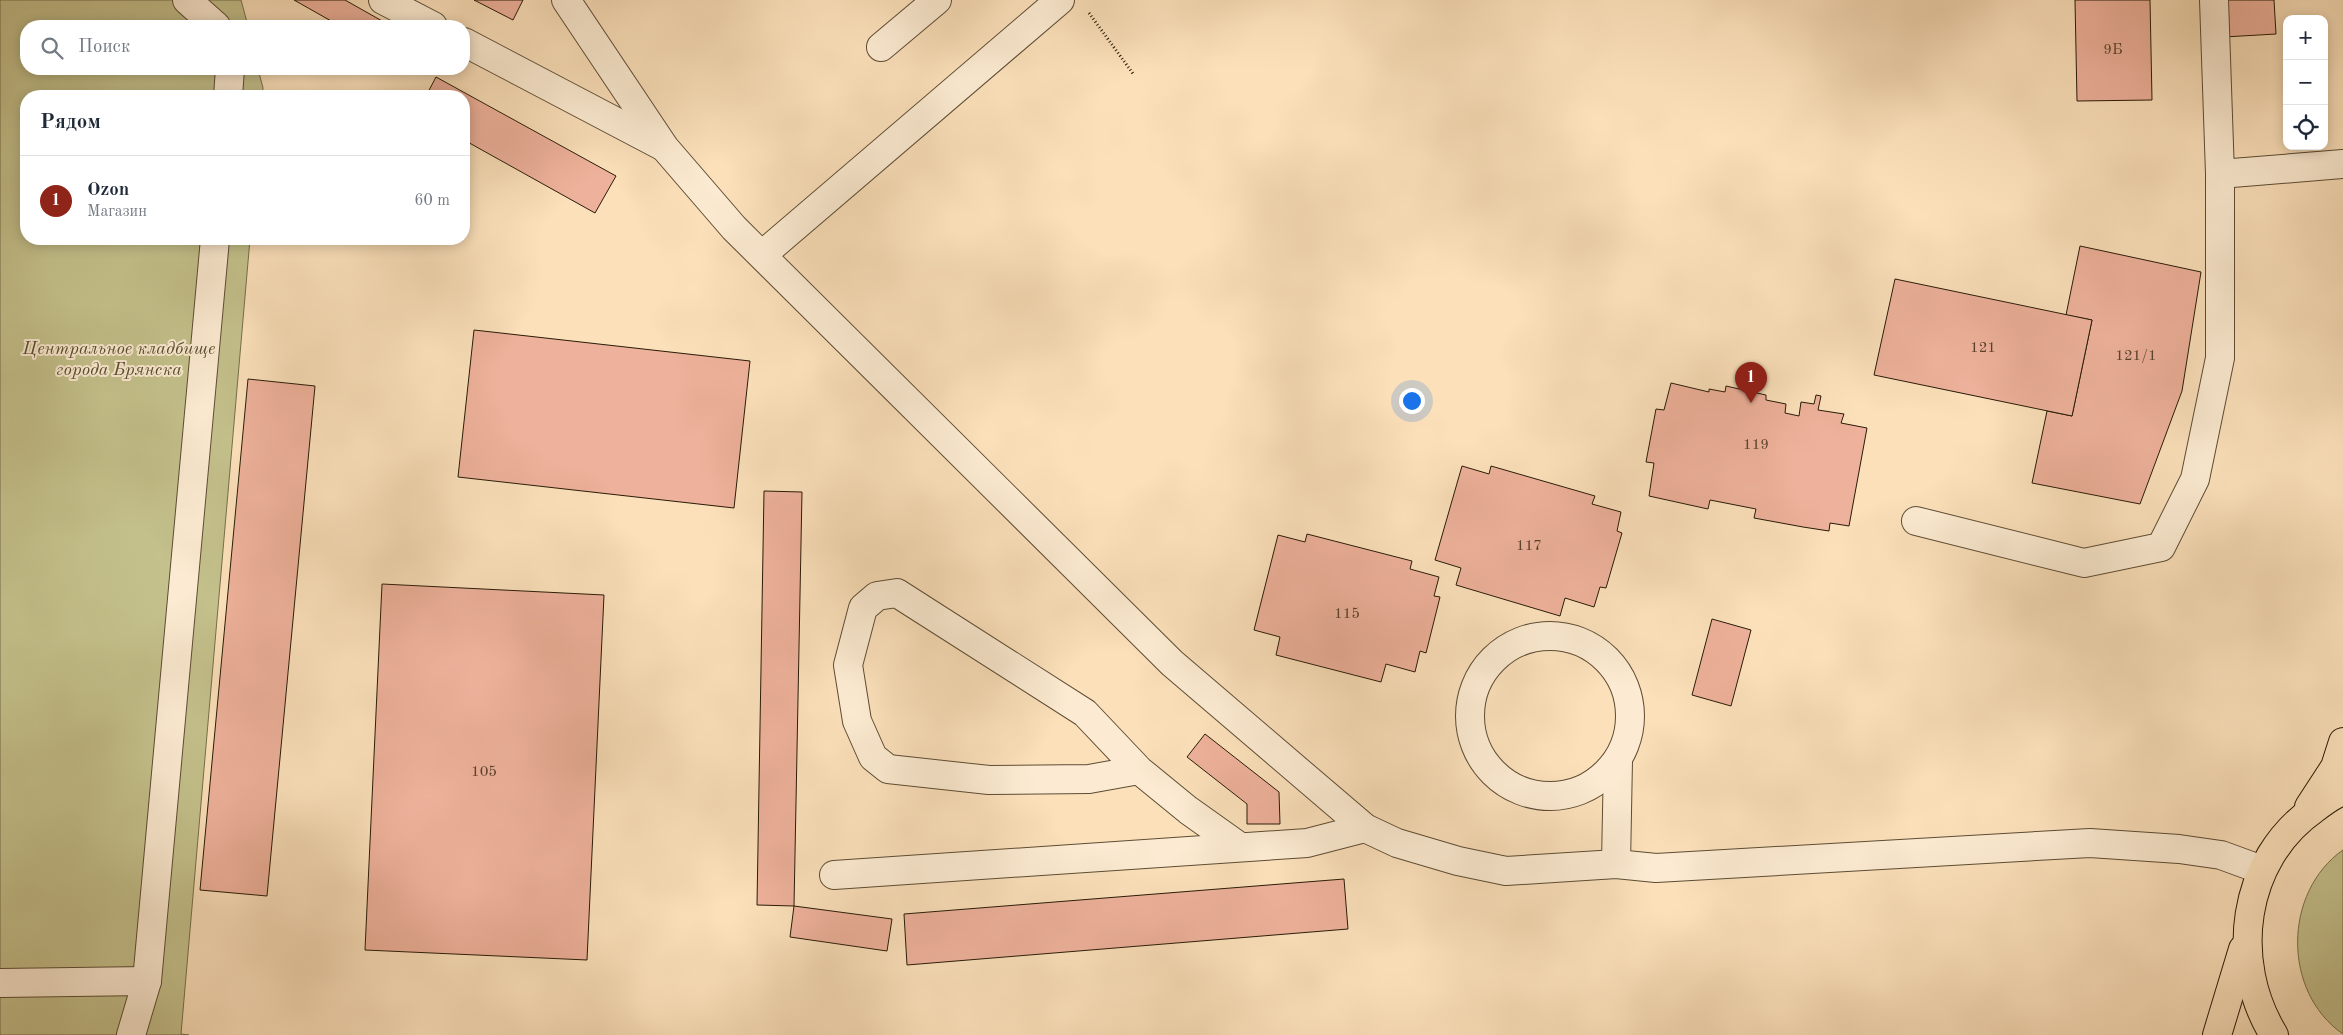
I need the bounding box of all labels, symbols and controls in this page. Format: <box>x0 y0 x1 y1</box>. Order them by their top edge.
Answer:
map controls <box>2283 15 2328 150</box>
button: + <box>2283 15 2328 60</box>
search box <box>20 20 470 75</box>
icon: search <box>38 34 66 62</box>
text: Поиск <box>78 38 130 57</box>
house number: 9Б <box>2103 43 2123 58</box>
button: − <box>2283 60 2328 105</box>
button: locate <box>2283 105 2328 150</box>
text: Рядом <box>40 112 101 133</box>
text: Ozon <box>87 181 129 200</box>
text: 1 <box>51 193 61 209</box>
text: 60 m <box>414 193 450 209</box>
text: Магазин <box>87 204 147 220</box>
park label: Центральное кладбище города Брянска <box>22 340 215 379</box>
house number: 121 <box>1970 341 1996 356</box>
house number: 121/1 <box>2115 349 2157 364</box>
pin: 1 <box>1735 362 1767 403</box>
your location <box>1399 388 1425 414</box>
house number: 119 <box>1743 438 1769 453</box>
house number: 117 <box>1516 539 1542 554</box>
house number: 115 <box>1334 607 1360 622</box>
house number: 105 <box>471 765 497 780</box>

